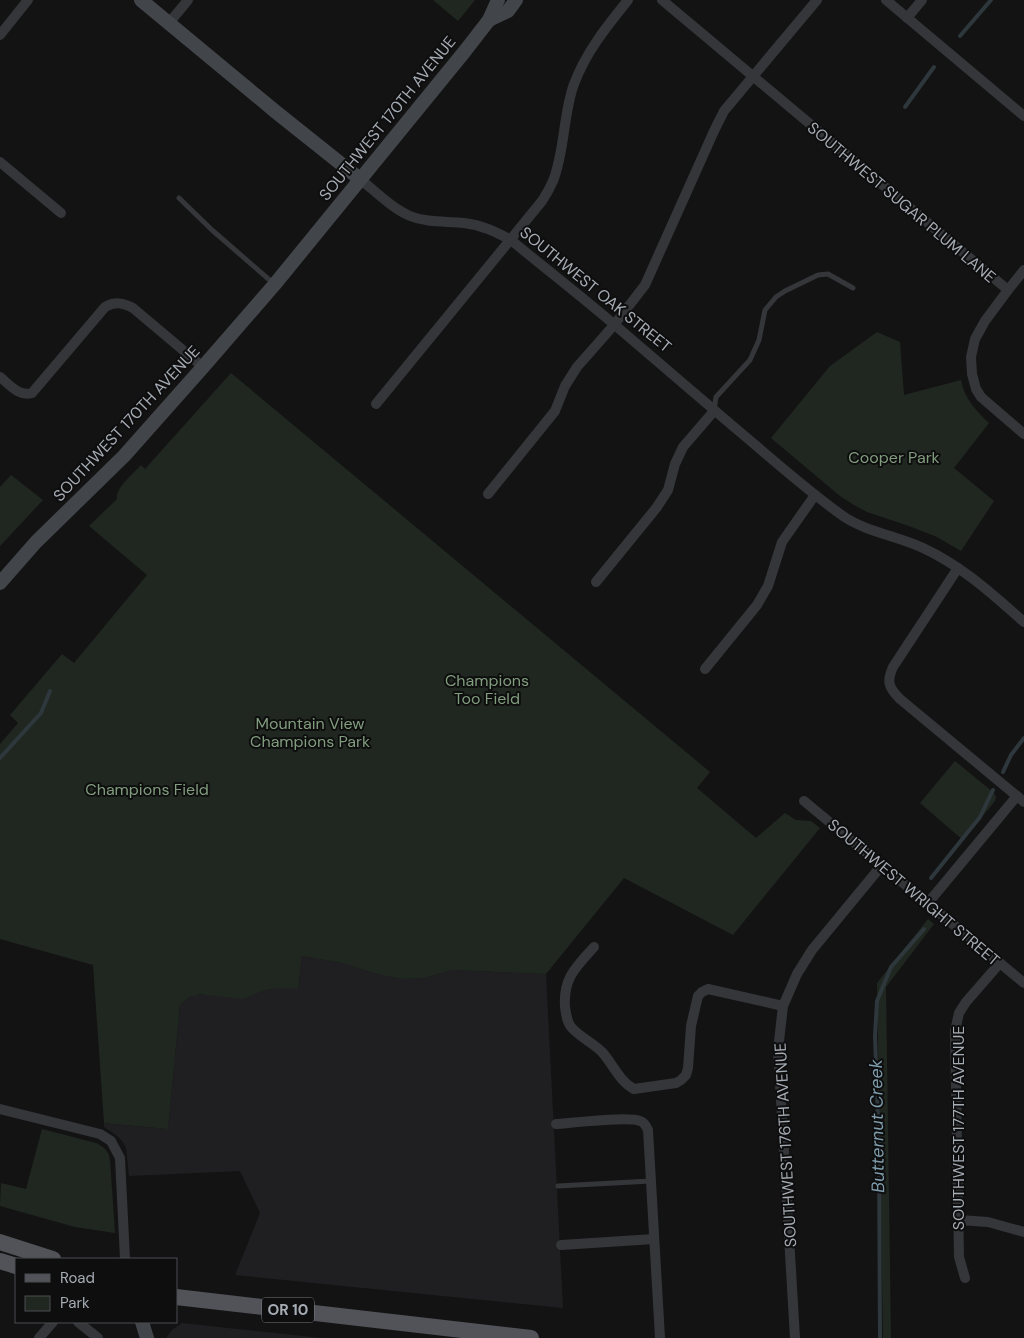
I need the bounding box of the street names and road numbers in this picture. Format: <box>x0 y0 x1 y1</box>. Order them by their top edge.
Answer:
street label: SOUTHWEST 170TH AVENUE <box>314 32 460 205</box>
street label: SOUTHWEST SUGAR PLUM LANE <box>803 117 1000 287</box>
street label: SOUTHWEST OAK STREET <box>516 222 676 357</box>
street label: SOUTHWEST 170TH AVENUE <box>48 341 204 506</box>
street label: SOUTHWEST WRIGHT STREET <box>823 814 1004 971</box>
street label: SOUTHWEST 177TH AVENUE <box>948 1026 969 1230</box>
street label: SOUTHWEST 176TH AVENUE <box>770 1042 801 1248</box>
road number: OR 10 <box>262 1298 314 1322</box>

